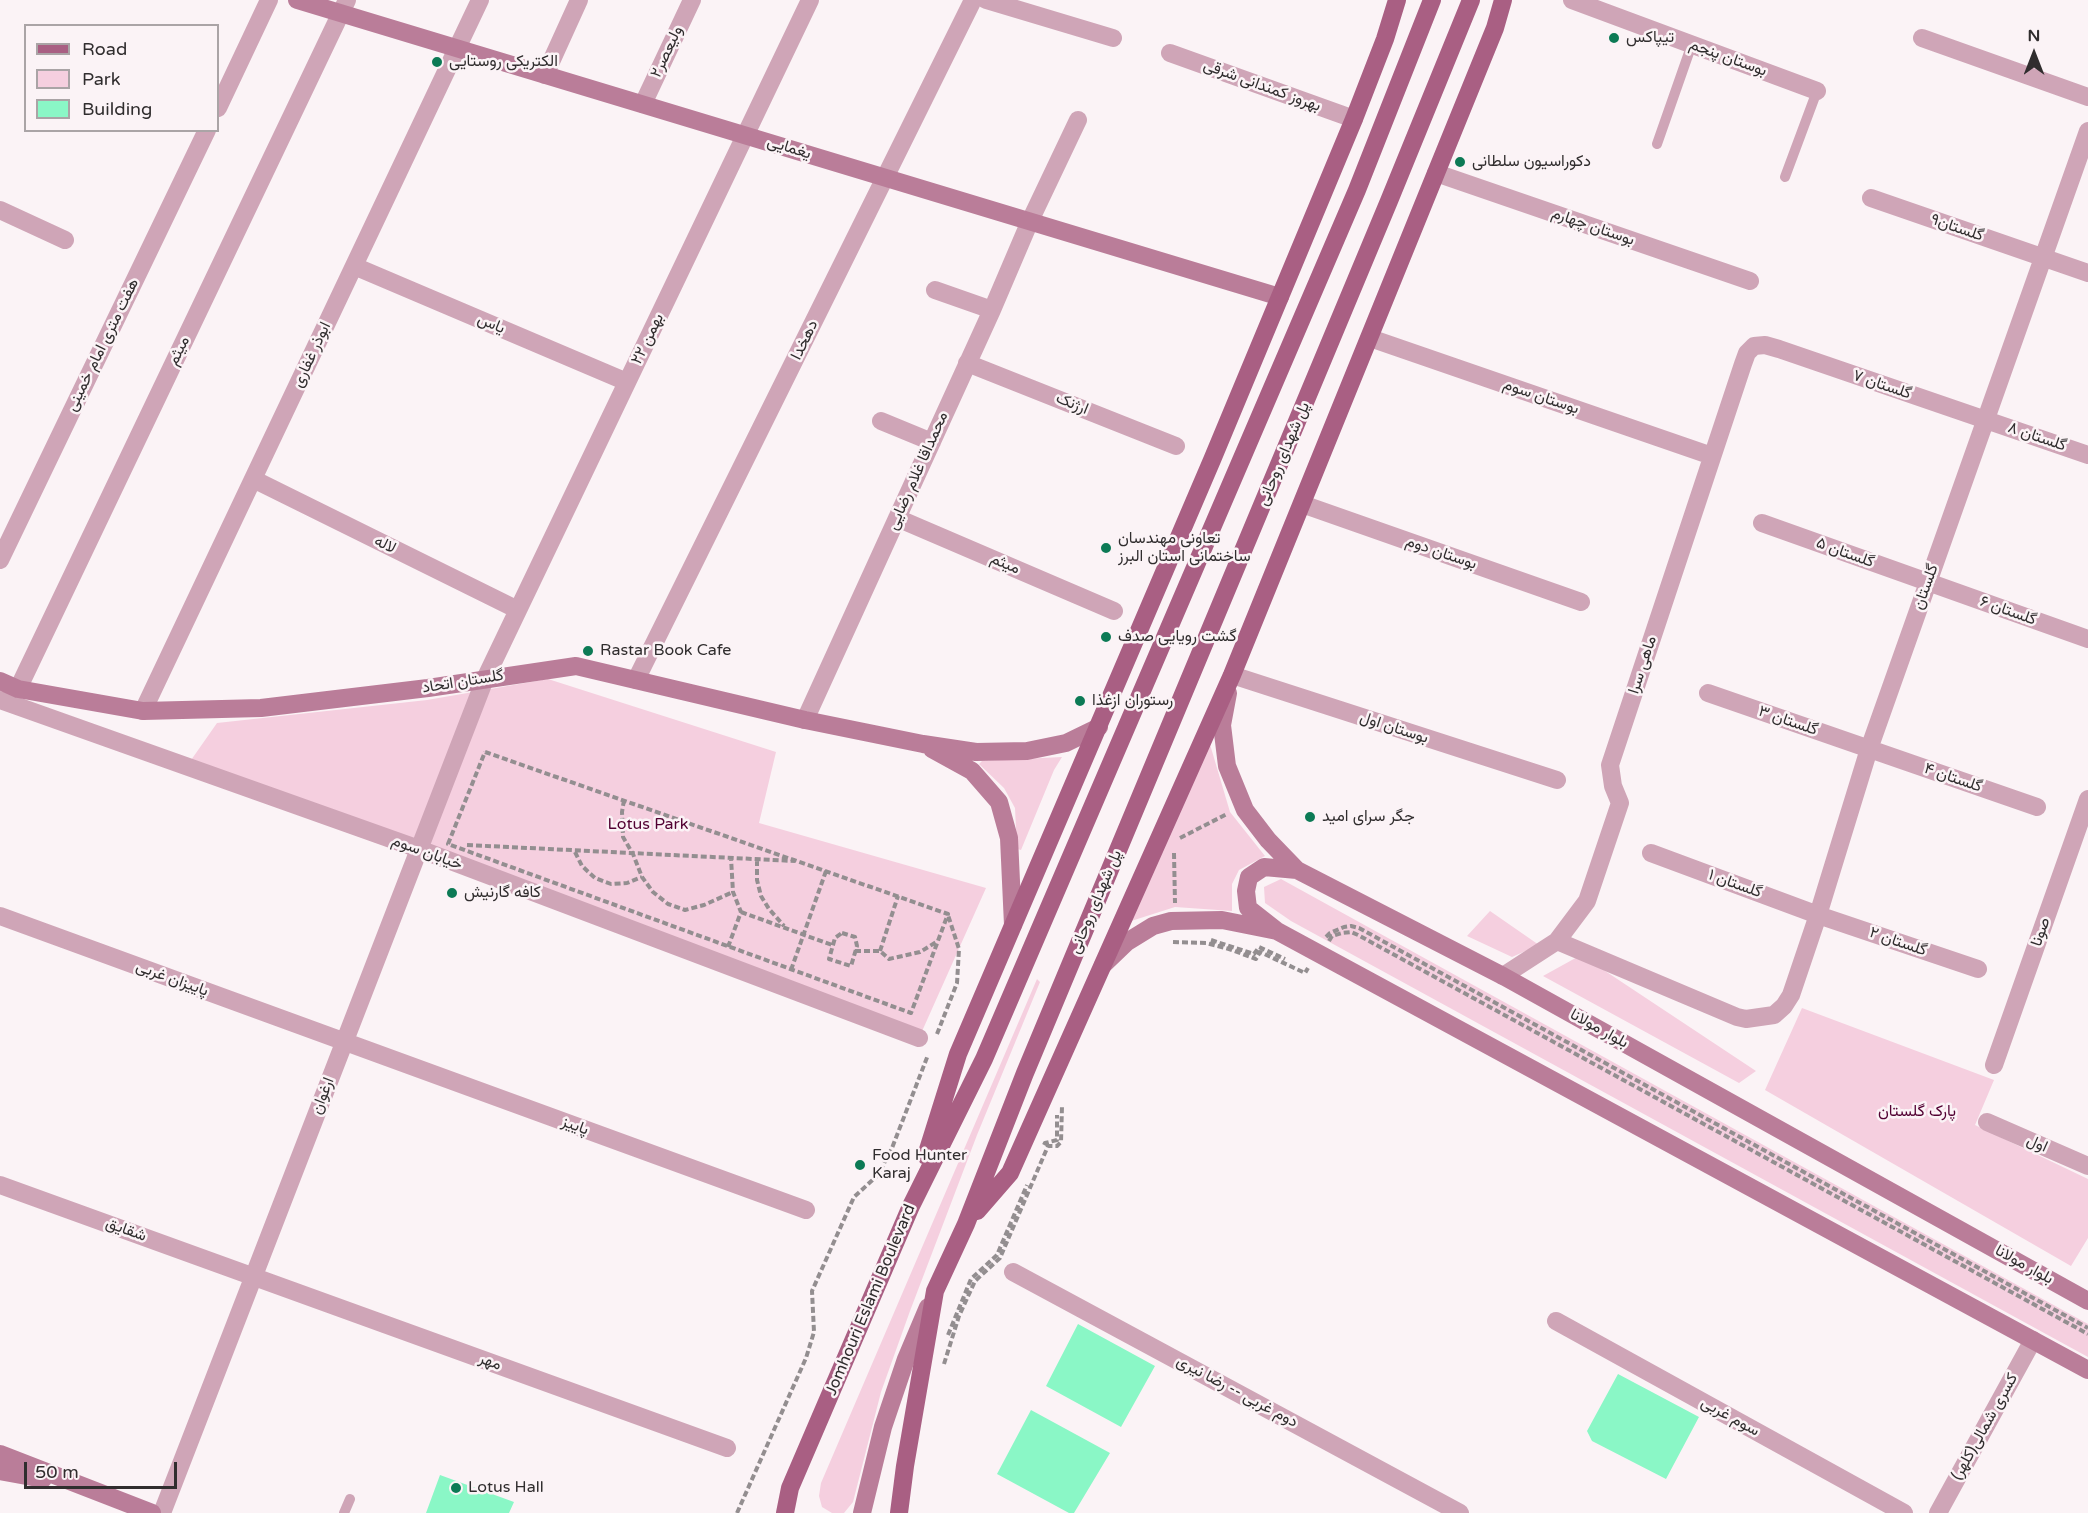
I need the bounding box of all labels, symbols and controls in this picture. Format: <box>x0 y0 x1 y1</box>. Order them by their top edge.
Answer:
street label: ولیعصر۲ <box>647 23 687 81</box>
legend <box>24 24 219 132</box>
north arrow <box>2004 24 2064 84</box>
text: N <box>2028 26 2040 46</box>
place label: تیپاکس <box>1626 28 1674 48</box>
marker: تیپاکس <box>1607 31 1621 45</box>
street label: بوستان پنجم <box>1687 35 1769 81</box>
text: Road <box>82 38 127 60</box>
place label: الکتریکی روستایی <box>449 52 558 72</box>
marker: الکتریکی روستایی <box>430 55 444 69</box>
street label: بهروز کمندانی شرقی <box>1201 56 1323 116</box>
text: Park <box>82 68 120 90</box>
text: Building <box>82 98 152 120</box>
street label: یغمایی <box>765 132 813 164</box>
place label: دکوراسیون سلطانی <box>1472 152 1591 172</box>
marker: دکوراسیون سلطانی <box>1453 155 1467 169</box>
street label: بوستان چهارم <box>1549 204 1637 250</box>
street label: گلستان۹ <box>1928 210 1986 246</box>
street label: هفت متری امام خمینی <box>62 275 144 415</box>
street label: یاس <box>474 310 508 338</box>
street label: ۲۲ بهمن <box>627 310 669 368</box>
street label: دهخدا <box>787 317 823 363</box>
street label: ابوذر غفاری <box>288 319 336 391</box>
street label: میثم <box>164 333 194 369</box>
street label: گلستان ۷ <box>1850 366 1914 404</box>
street label: بوستان سوم <box>1501 375 1581 419</box>
street label: ارژنک <box>1053 389 1091 419</box>
street label: پل شهدای روحانی <box>1254 399 1314 509</box>
street label: محمداقا غلام رضایی <box>883 409 953 533</box>
street label: گلستان ۸ <box>2005 418 2069 456</box>
place label: تعاونی مهندسان ساختمانی استان البرز <box>1118 529 1251 567</box>
street label: لاله <box>371 532 399 558</box>
street label: بوستان دوم <box>1403 532 1479 574</box>
street label: گلستان ۵ <box>1813 534 1877 572</box>
marker: تعاونی مهندسان ساختمانی استان البرز <box>1099 541 1113 555</box>
street label: میثم <box>987 549 1023 579</box>
street label: گلستان <box>1909 562 1943 612</box>
street label: گلستان ۶ <box>1977 592 2039 630</box>
place label: گشت رویایی صدف <box>1118 627 1237 647</box>
marker: گشت رویایی صدف <box>1099 630 1113 644</box>
street label: ماهی سرا <box>1625 634 1661 696</box>
place label: Rastar Book Cafe <box>600 641 731 661</box>
marker: Rastar Book Cafe <box>581 644 595 658</box>
street label: گلستان اتحاد <box>421 666 505 698</box>
place label: رستوران ازغذا <box>1092 691 1173 711</box>
marker: رستوران ازغذا <box>1073 694 1087 708</box>
street label: گلستان ۳ <box>1756 702 1820 740</box>
street label: بوستان اول <box>1357 708 1431 748</box>
street label: گلستان ۴ <box>1921 759 1985 797</box>
place label: جگر سرای امید <box>1322 807 1415 827</box>
marker: جگر سرای امید <box>1303 810 1317 824</box>
park label: Lotus Park <box>608 815 688 835</box>
street label: خیابان سوم <box>389 831 465 875</box>
street label: پل شهدای روحانی <box>1066 847 1126 957</box>
street label: گلستان ۱ <box>1706 865 1764 903</box>
place label: کافه گارنیش <box>464 883 541 903</box>
marker: کافه گارنیش <box>445 886 459 900</box>
street label: صونا <box>2027 915 2055 949</box>
street label: گلستان ۲ <box>1867 923 1929 961</box>
street label: پاییزان غربی <box>133 957 211 1001</box>
street label: بلوار مولانا <box>1566 1005 1632 1053</box>
street label: ارغوان <box>307 1075 339 1117</box>
park label: پارک گلستان <box>1878 1102 1956 1122</box>
street label: پاییز <box>559 1112 591 1140</box>
street label: اول <box>2023 1131 2051 1157</box>
place label: Food Hunter Karaj <box>872 1146 967 1184</box>
marker: Food Hunter Karaj <box>853 1158 867 1172</box>
street label: Jomhouri Eslami Boulevard <box>822 1202 920 1398</box>
street label: شقایق <box>103 1214 149 1246</box>
street label: بلوار مولانا <box>1991 1241 2057 1289</box>
street label: مهر <box>476 1349 504 1375</box>
street label: دوم غربی -- رضا نیری <box>1173 1352 1301 1432</box>
street label: کسری شمالی(کلهر) <box>1948 1370 2022 1484</box>
street label: سوم غربی <box>1697 1393 1763 1441</box>
scale bar <box>27 1450 180 1488</box>
text: 50 m <box>35 1461 79 1483</box>
place label: Lotus Hall <box>468 1478 544 1498</box>
marker: Lotus Hall <box>449 1481 463 1495</box>

